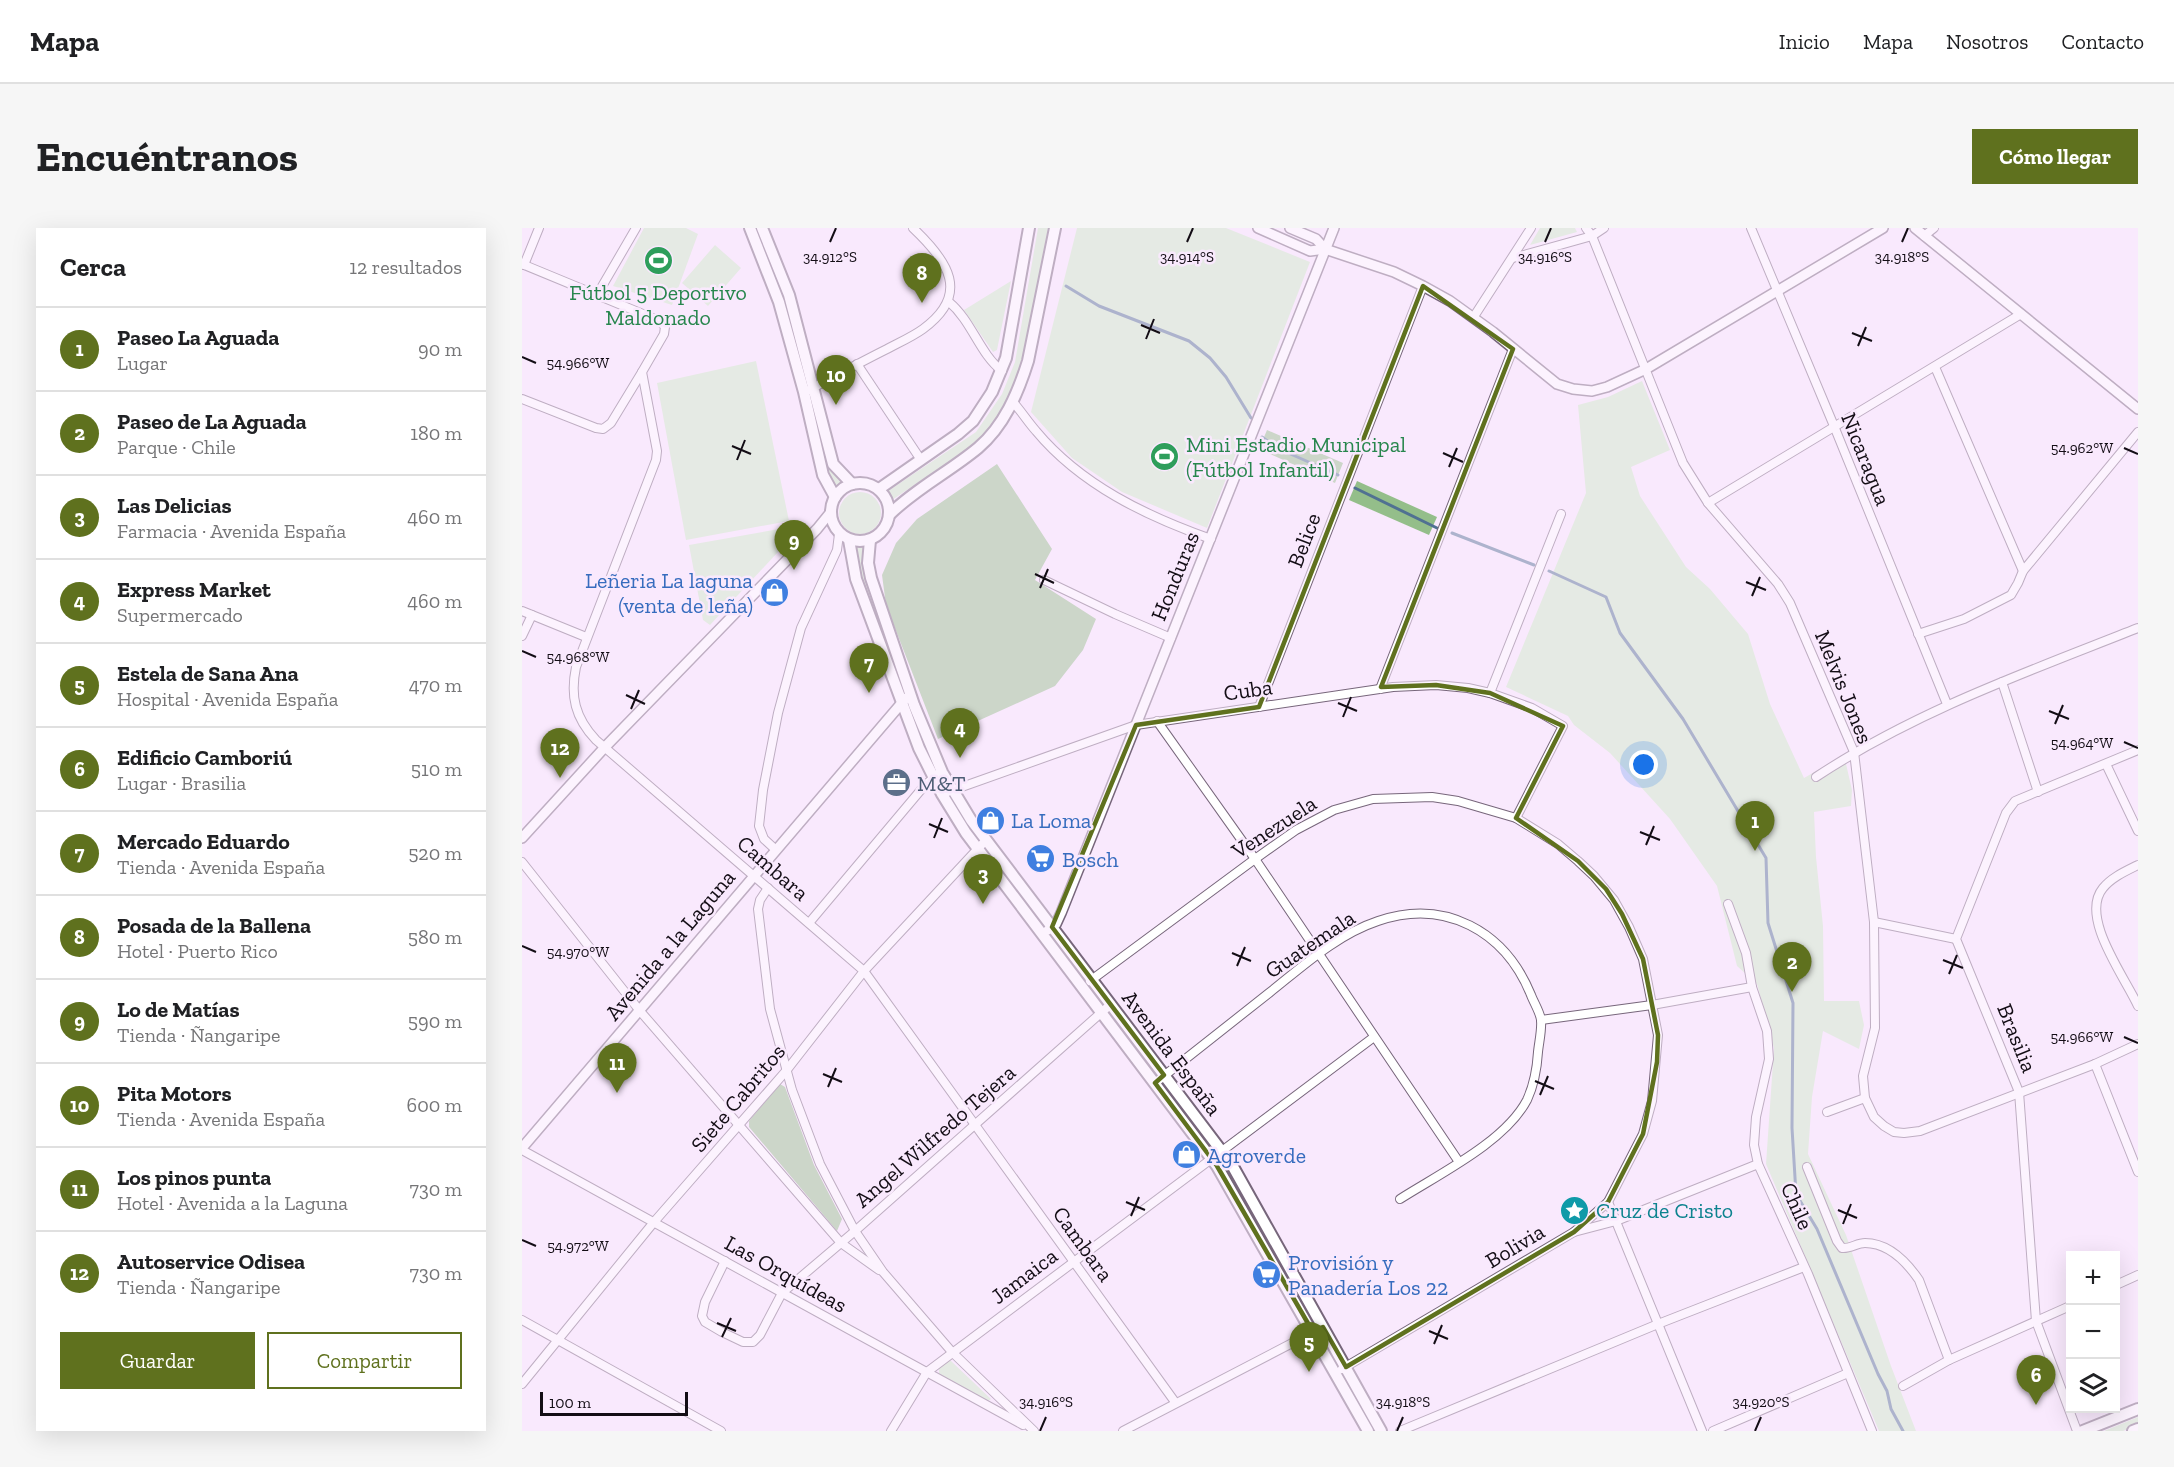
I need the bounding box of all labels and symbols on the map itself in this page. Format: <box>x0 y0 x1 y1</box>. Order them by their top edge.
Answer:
sports icon: Fútbol 5 Deportivo Maldonado <box>642 244 674 276</box>
text: 34.912°S <box>803 248 857 266</box>
text: 34.914°S <box>1160 248 1214 266</box>
text: 34.916°S <box>1518 248 1572 266</box>
text: 34.918°S <box>1875 248 1929 266</box>
pin: 8 <box>902 254 942 303</box>
place label: Fútbol 5 Deportivo Maldonado <box>569 279 747 331</box>
text: 54.966°W <box>547 354 609 372</box>
pin: 10 <box>816 356 856 405</box>
street label: Nicaragua <box>1835 409 1897 510</box>
place label: Mini Estadio Municipal (Fútbol Infantil) <box>1186 431 1406 483</box>
text: 54.962°W <box>2051 439 2113 457</box>
sports icon: Mini Estadio Municipal (Fútbol Infantil) <box>1149 441 1181 473</box>
street label: Belice <box>1281 509 1327 571</box>
pin: 9 <box>774 520 814 570</box>
street label: Honduras <box>1145 527 1205 625</box>
place label: Leñeria La laguna (venta de leña) <box>585 567 753 619</box>
shop icon: Leñeria La laguna (venta de leña) <box>758 577 790 609</box>
street label: Melvis Jones <box>1809 626 1879 748</box>
pin: 7 <box>850 644 888 693</box>
text: 54.968°W <box>547 648 609 666</box>
street label: Cuba <box>1222 673 1274 707</box>
pin: 4 <box>940 708 980 758</box>
pin: 12 <box>540 728 579 778</box>
text: 54.964°W <box>2051 734 2113 752</box>
your location <box>1629 750 1658 779</box>
office icon: M&T <box>880 767 912 799</box>
place label: M&T <box>917 770 966 797</box>
street label: Venezuela <box>1226 789 1322 865</box>
pin: 1 <box>1736 802 1774 851</box>
shop icon: La Loma <box>974 804 1006 836</box>
place label: La Loma <box>1011 807 1092 834</box>
street label: Cambara <box>732 830 815 907</box>
supermarket icon: Bosch <box>1025 843 1057 875</box>
place label: Bosch <box>1062 846 1119 873</box>
pin: 3 <box>964 854 1002 904</box>
street label: Avenida a la Laguna <box>599 864 741 1026</box>
street label: Guatemala <box>1260 904 1360 984</box>
pin: 2 <box>1772 942 1812 992</box>
text: 54.970°W <box>547 943 609 961</box>
street label: Avenida España <box>1116 985 1228 1121</box>
street label: Brasilia <box>1991 1000 2043 1077</box>
text: 54.966°W <box>2051 1028 2113 1046</box>
street label: Siete Cabritos <box>685 1038 791 1158</box>
pin: 11 <box>598 1044 637 1093</box>
street label: Angel Wilfredo Tejera <box>849 1059 1021 1213</box>
shop icon: Agroverde <box>1170 1139 1202 1171</box>
place label: Agroverde <box>1207 1142 1306 1169</box>
street label: Chile <box>1775 1178 1819 1234</box>
place icon: Cruz de Cristo <box>1559 1194 1591 1226</box>
place label: Cruz de Cristo <box>1596 1197 1733 1224</box>
street label: Cambara <box>1047 1201 1119 1287</box>
street label: Bolivia <box>1480 1218 1550 1274</box>
street label: Las Orquídeas <box>720 1229 852 1319</box>
text: 54.972°W <box>547 1237 609 1255</box>
street label: Jamaica <box>985 1242 1063 1310</box>
place label: Provisión y Panadería Los 22 <box>1288 1249 1448 1301</box>
supermarket icon: Provisión y Panadería Los 22 <box>1251 1259 1283 1291</box>
pin: 5 <box>1290 1322 1328 1372</box>
pin: 6 <box>2016 1356 2056 1405</box>
scale bar <box>540 1389 688 1416</box>
text: 34.916°S <box>1019 1393 1073 1411</box>
text: 34.918°S <box>1376 1393 1430 1411</box>
text: 34.920°S <box>1733 1393 1789 1411</box>

